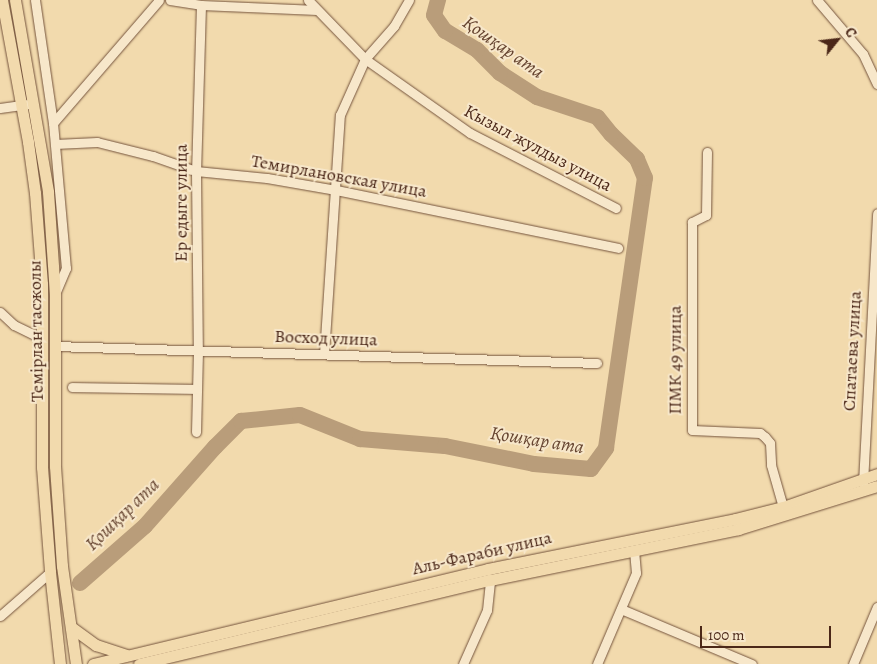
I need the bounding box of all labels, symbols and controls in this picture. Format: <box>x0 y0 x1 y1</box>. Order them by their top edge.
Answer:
water label: Қошқар ата <box>458 12 548 84</box>
north arrow <box>812 15 862 65</box>
text: С <box>840 24 861 41</box>
street label: Кызыл жулдыз улица <box>460 100 616 196</box>
street label: Ер едыге улица <box>170 144 192 262</box>
street label: Темирлановская улица <box>250 150 428 202</box>
street label: Темірлан тасжолы <box>24 260 48 402</box>
street label: Спатаева улица <box>838 290 866 412</box>
street label: ПМК 49 улица <box>664 306 686 414</box>
street label: Восход улица <box>274 325 378 351</box>
water label: Қошқар ата <box>489 422 585 460</box>
water label: Қошқар ата <box>81 474 165 556</box>
street label: Аль-Фараби улица <box>410 526 554 580</box>
scale bar <box>702 616 833 648</box>
text: 100 m <box>708 625 745 645</box>

